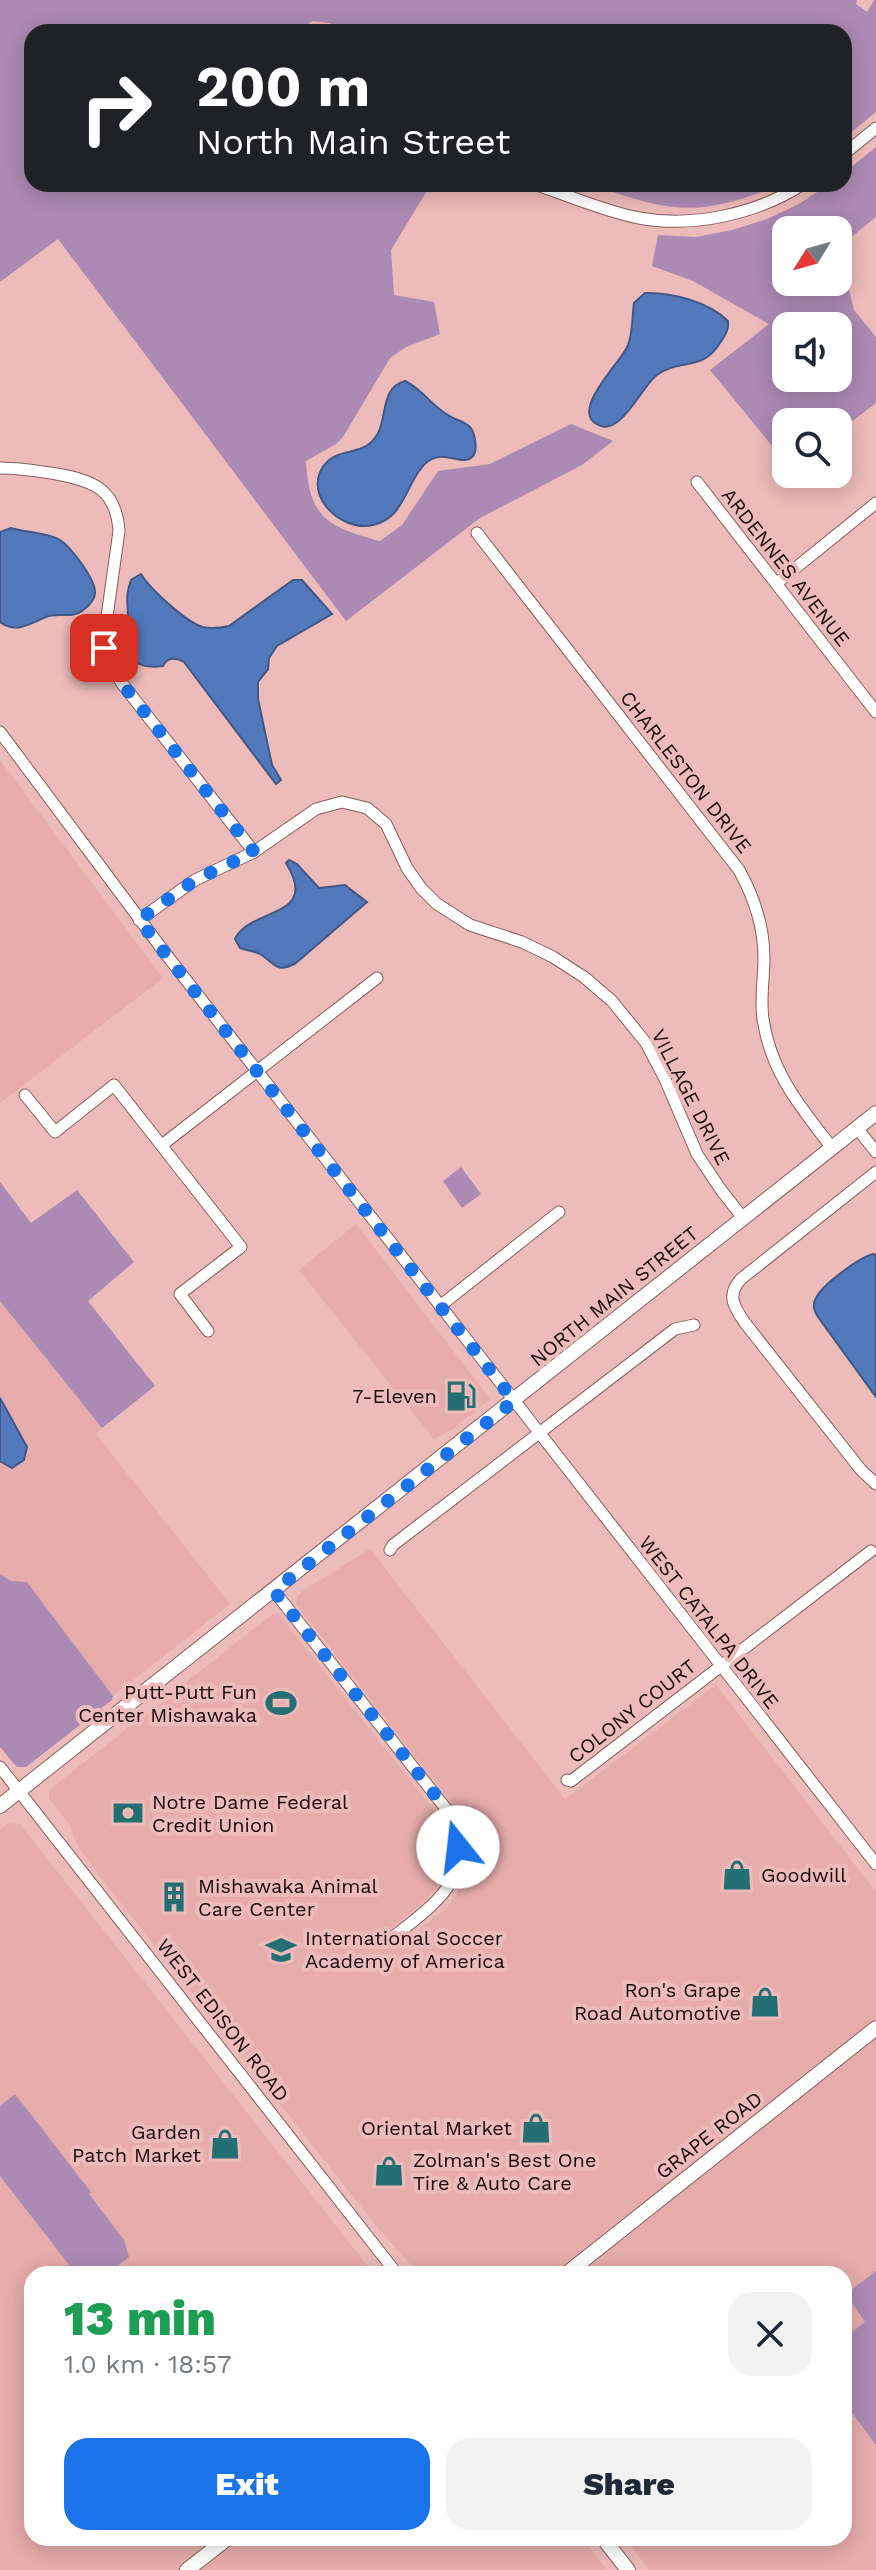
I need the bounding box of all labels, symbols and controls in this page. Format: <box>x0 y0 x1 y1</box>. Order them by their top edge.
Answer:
text: 200 m <box>196 54 370 120</box>
icon: right <box>64 56 168 160</box>
text: North Main Street <box>196 121 510 163</box>
north arrow <box>772 216 852 296</box>
map controls <box>772 216 852 488</box>
button: sound <box>772 312 852 392</box>
button: search <box>772 408 852 488</box>
street label: ARDENNES AVENUE <box>717 483 855 651</box>
pin <box>70 614 138 682</box>
icon: arrive <box>82 626 126 670</box>
street label: CHARLESTON DRIVE <box>615 686 757 858</box>
street label: VILLAGE DRIVE <box>646 1025 736 1169</box>
street label: NORTH MAIN STREET <box>525 1221 703 1371</box>
fuel station icon: 7-Eleven <box>444 1379 478 1413</box>
place label: 7-Eleven <box>352 1384 437 1408</box>
street label: WEST CATALPA DRIVE <box>634 1531 784 1713</box>
street label: COLONY COURT <box>564 1654 700 1768</box>
place label: Putt-Putt Fun Center Mishawaka <box>78 1680 257 1727</box>
sports icon: Putt-Putt Fun Center Mishawaka <box>264 1686 298 1720</box>
place label: Notre Dame Federal Credit Union <box>152 1790 348 1837</box>
bank icon: Notre Dame Federal Credit Union <box>111 1796 145 1830</box>
position arrow <box>416 1805 500 1889</box>
shop icon: Goodwill <box>720 1858 754 1892</box>
place label: Goodwill <box>761 1863 846 1887</box>
place label: Mishawaka Animal Care Center <box>198 1874 378 1921</box>
building icon: Mishawaka Animal Care Center <box>157 1880 191 1914</box>
place label: International Soccer Academy of America <box>305 1926 505 1973</box>
school or university icon: International Soccer Academy of America <box>264 1933 298 1967</box>
street label: WEST EDISON ROAD <box>152 1934 294 2106</box>
place label: Ron's Grape Road Automotive <box>574 1978 741 2025</box>
shop icon: Ron's Grape Road Automotive <box>748 1985 782 2019</box>
street label: GRAPE ROAD <box>651 2086 767 2184</box>
shop icon: Oriental Market <box>519 2111 553 2145</box>
place label: Oriental Market <box>361 2116 513 2140</box>
place label: Garden Patch Market <box>72 2120 202 2167</box>
shop icon: Garden Patch Market <box>208 2127 242 2161</box>
place label: Zolman's Best One Tire & Auto Care <box>413 2148 596 2195</box>
shop icon: Zolman's Best One Tire & Auto Care <box>372 2154 406 2188</box>
text: 13 min <box>64 2290 216 2347</box>
button: close <box>728 2292 812 2376</box>
text: 1.0 km · 18:57 <box>64 2349 232 2379</box>
button: Exit <box>64 2438 430 2530</box>
button: Share <box>446 2438 812 2530</box>

